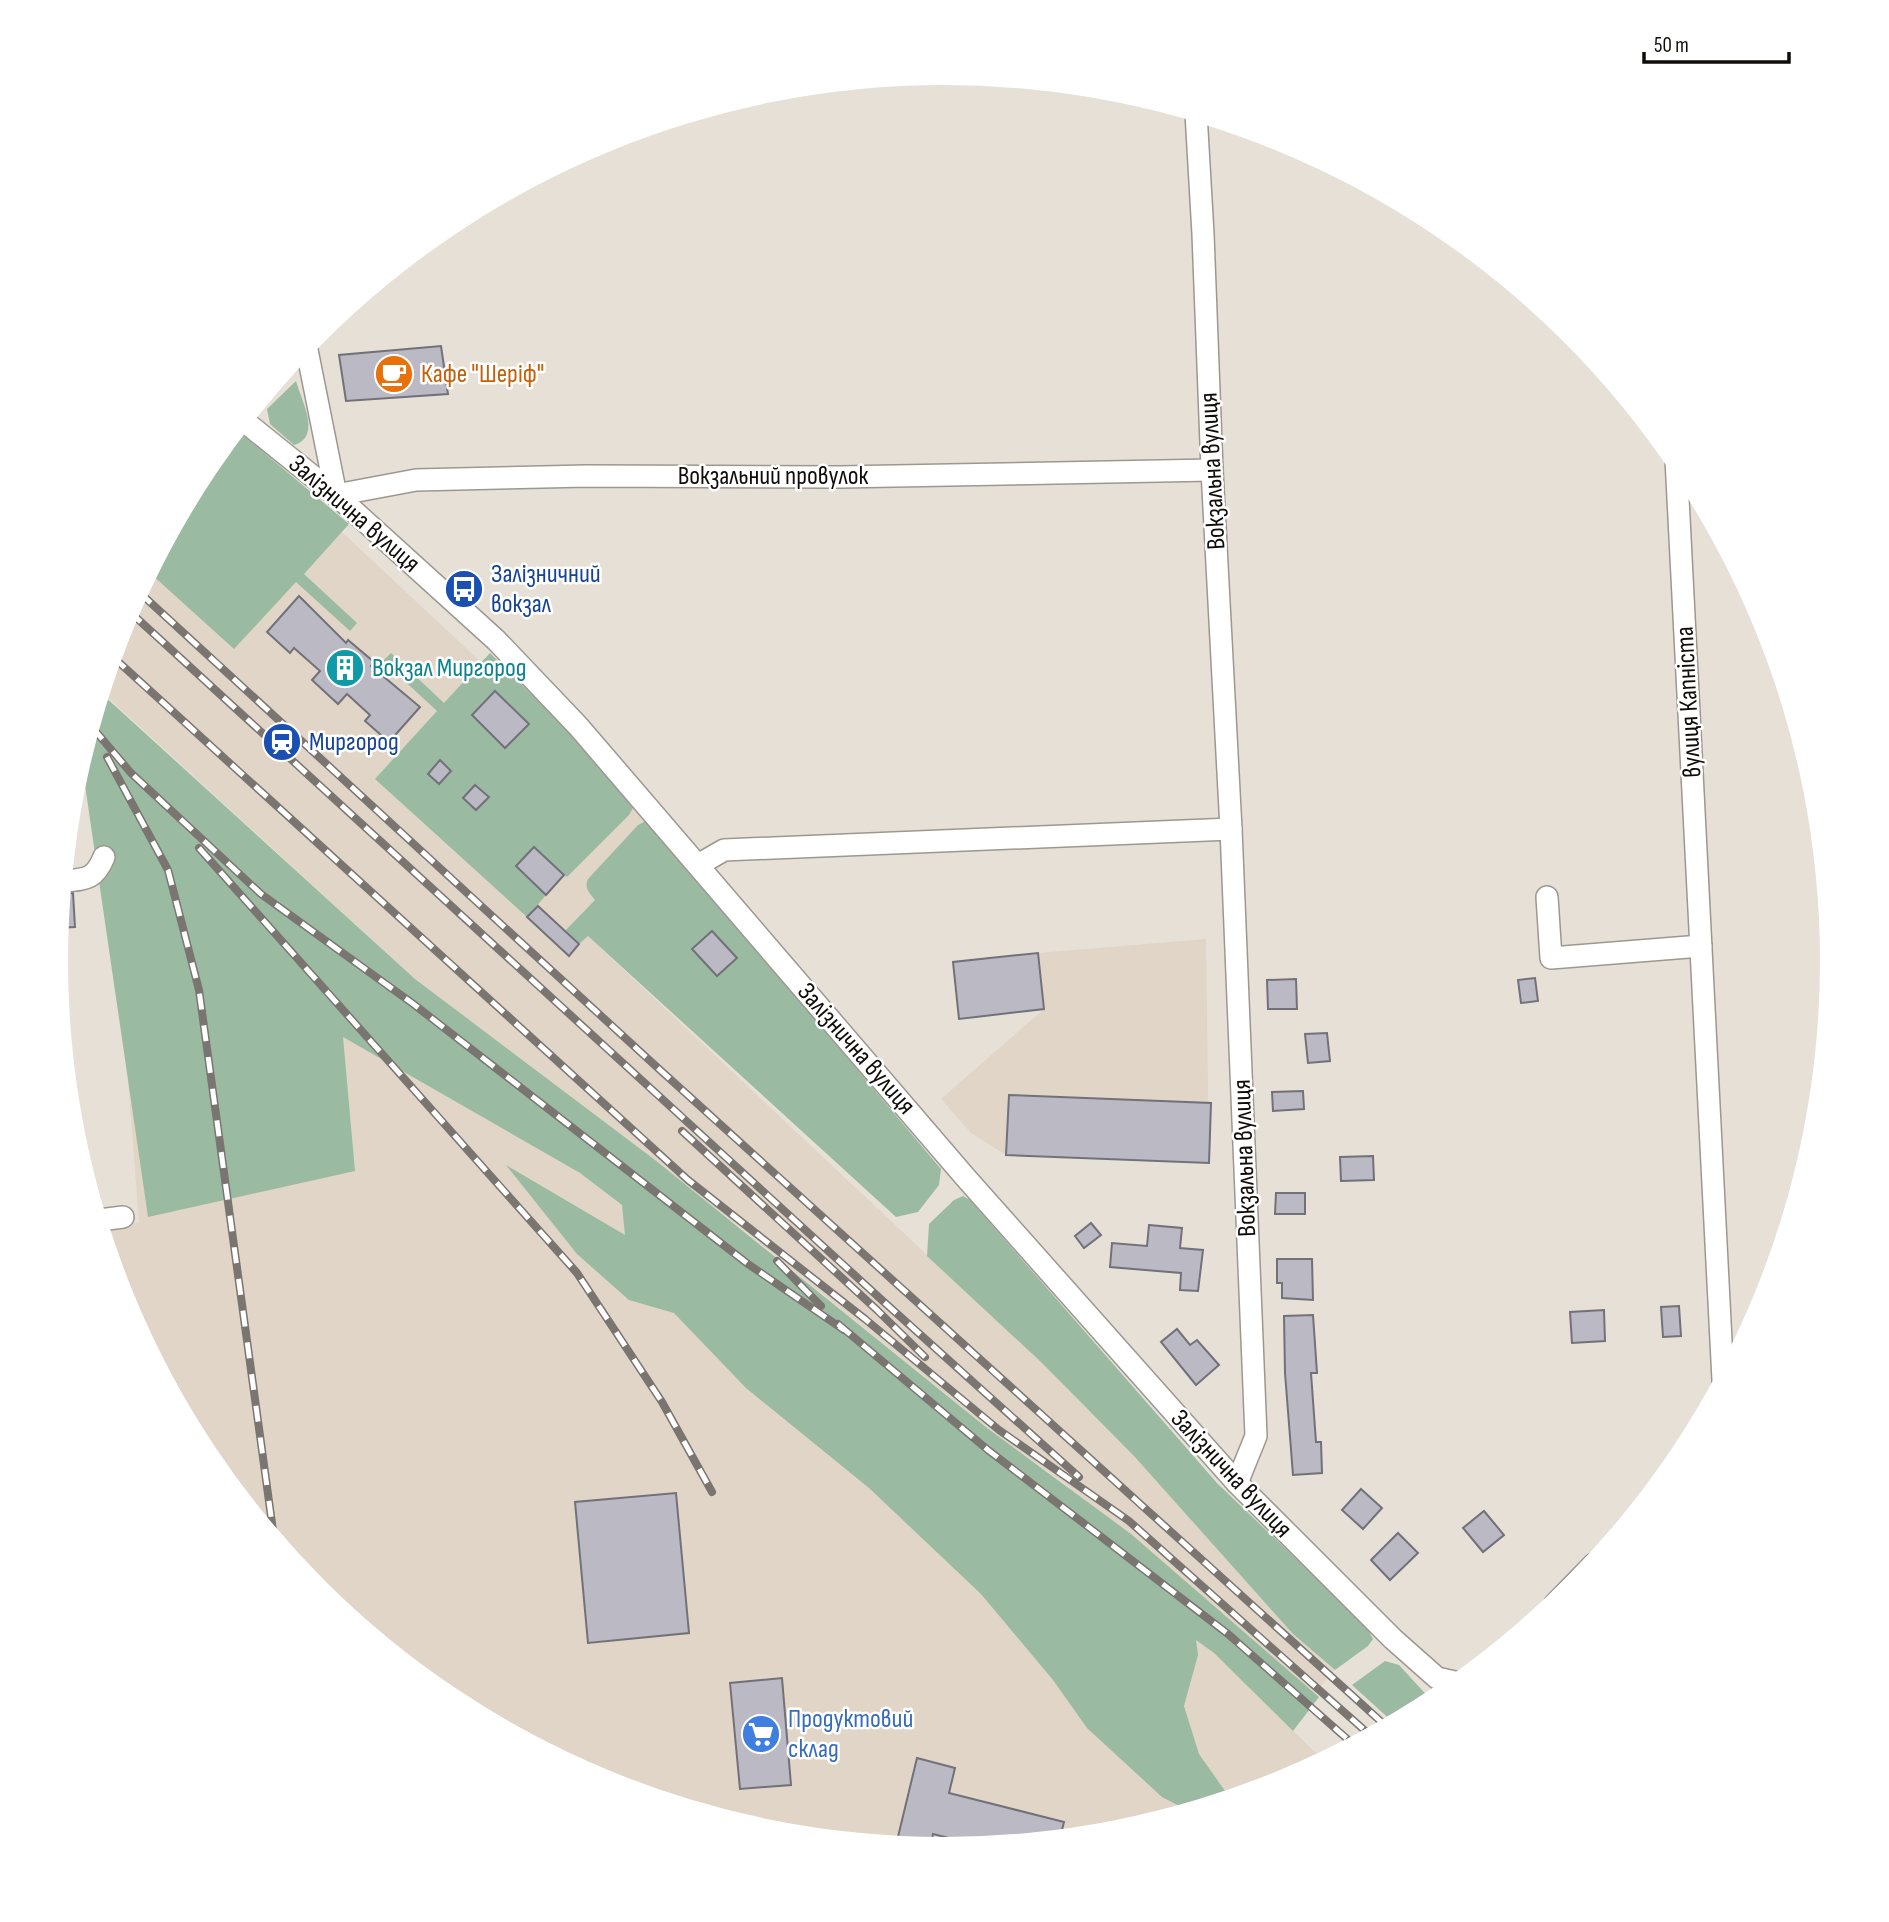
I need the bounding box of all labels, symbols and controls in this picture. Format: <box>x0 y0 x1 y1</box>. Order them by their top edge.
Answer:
scale bar <box>1644 21 1789 65</box>
text: 50 m <box>1654 33 1689 58</box>
cafe icon: Кафе "Шеріф" <box>373 353 415 395</box>
place label: Кафе "Шеріф" <box>421 359 544 390</box>
street label: Вокзальна вулиця <box>1193 392 1233 550</box>
street label: Залізнична вулиця <box>282 449 426 579</box>
street label: Вокзальний провулок <box>678 461 868 492</box>
place label: Залізничний вокзал <box>491 559 601 620</box>
bus stop icon: Залізничний вокзал <box>443 568 485 610</box>
street label: вулиця Капніста <box>1670 626 1708 778</box>
building icon: Вокзал Миргород <box>324 647 366 689</box>
place label: Вокзал Миргород <box>372 653 527 684</box>
station icon: Миргород <box>261 721 303 763</box>
place label: Миргород <box>309 727 399 758</box>
street label: Залізнична вулиця <box>791 977 921 1121</box>
street label: Вокзальна вулиця <box>1227 1079 1263 1237</box>
street label: Залізнична вулиця <box>1164 1404 1298 1544</box>
place label: Продуктовий склад <box>788 1704 913 1765</box>
supermarket icon: Продуктовий склад <box>740 1713 782 1755</box>

